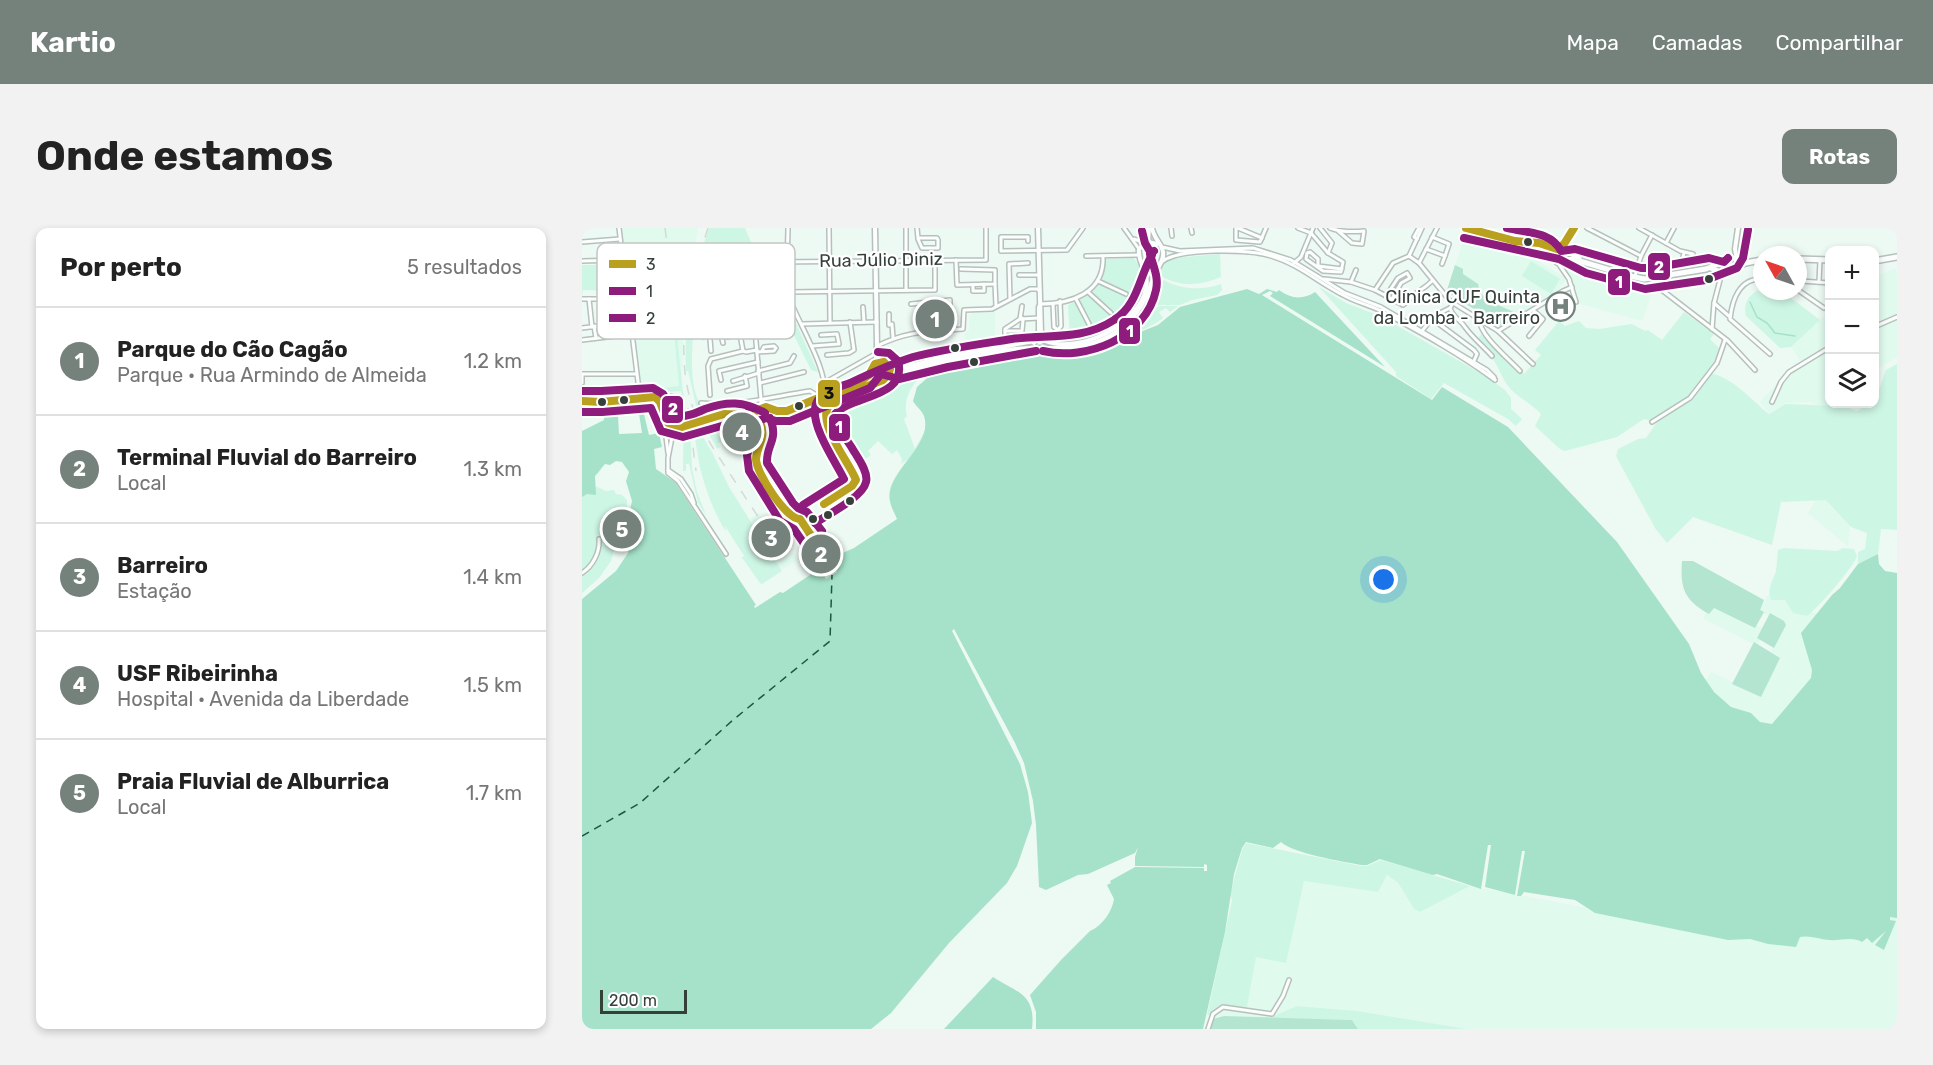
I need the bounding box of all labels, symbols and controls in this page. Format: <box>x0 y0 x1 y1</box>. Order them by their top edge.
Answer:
text: Kartio <box>30 26 116 59</box>
text: Mapa <box>1566 30 1619 55</box>
text: Camadas <box>1652 30 1742 55</box>
text: Compartilhar <box>1775 30 1903 55</box>
button: Rotas <box>1782 129 1897 184</box>
text: Onde estamos <box>36 131 333 181</box>
unlabelled marker <box>1522 236 1534 248</box>
legend <box>597 243 795 339</box>
north arrow <box>1753 246 1807 300</box>
map controls <box>1825 246 1879 408</box>
button: + <box>1825 246 1879 300</box>
street label: Rua Júlio Diniz <box>819 248 943 272</box>
text: Por perto <box>60 252 182 283</box>
line badge: 2 <box>1647 252 1671 281</box>
text: 5 resultados <box>407 255 522 279</box>
text: 3 <box>646 255 656 274</box>
text: 2 <box>1654 258 1664 277</box>
line badge: 1 <box>1607 268 1631 296</box>
text: 1 <box>1615 273 1623 292</box>
unlabelled marker <box>1703 273 1715 285</box>
text: 1 <box>646 282 653 301</box>
place label: Clínica CUF Quinta da Lomba - Barreiro <box>1374 286 1540 329</box>
hospital icon: Clínica CUF Quinta da Lomba - Barreiro <box>1545 291 1577 323</box>
pin: 1 <box>916 296 954 341</box>
button: − <box>1825 300 1879 354</box>
text: 2 <box>646 309 655 328</box>
line badge: 1 <box>1118 317 1141 345</box>
text: 1 <box>1126 322 1134 341</box>
text: Parque do Cão Cagão <box>117 336 348 363</box>
unlabelled marker <box>949 342 961 354</box>
text: 1 <box>75 349 84 373</box>
text: 1.2 km <box>464 349 522 373</box>
button: layers <box>1825 354 1879 408</box>
unlabelled marker <box>968 356 980 368</box>
text: Parque · Rua Armindo de Almeida <box>117 363 427 387</box>
line badge: 3 <box>817 379 841 408</box>
text: 3 <box>824 384 834 403</box>
unlabelled marker <box>618 394 630 406</box>
line badge: 2 <box>661 395 684 424</box>
unlabelled marker <box>596 396 608 408</box>
text: 2 <box>668 400 678 419</box>
unlabelled marker <box>793 400 805 412</box>
pin: 4 <box>722 410 762 454</box>
line badge: 1 <box>828 413 851 442</box>
text: 1 <box>835 418 843 437</box>
text: Terminal Fluvial do Barreiro <box>117 444 417 471</box>
text: 2 <box>73 457 86 481</box>
text: 1.3 km <box>463 457 522 481</box>
text: Local <box>117 471 166 495</box>
unlabelled marker <box>844 495 856 507</box>
pin: 5 <box>602 506 642 552</box>
unlabelled marker <box>822 509 834 521</box>
unlabelled marker <box>807 513 819 525</box>
pin: 3 <box>752 516 790 560</box>
pin: 2 <box>802 532 840 576</box>
text: Barreiro <box>117 552 208 579</box>
text: 3 <box>73 565 86 589</box>
text: 1.4 km <box>463 565 522 589</box>
your location <box>1369 565 1398 594</box>
text: Estação <box>117 579 192 603</box>
text: USF Ribeirinha <box>117 660 278 687</box>
text: 4 <box>73 673 86 697</box>
text: 1.5 km <box>464 673 522 697</box>
text: Hospital · Avenida da Liberdade <box>117 687 409 711</box>
text: Praia Fluvial de Alburrica <box>117 768 389 795</box>
text: 5 <box>73 781 86 805</box>
text: 1.7 km <box>466 781 522 805</box>
text: Local <box>117 795 166 819</box>
scale bar <box>600 987 687 1014</box>
text: 200 m <box>609 991 657 1010</box>

